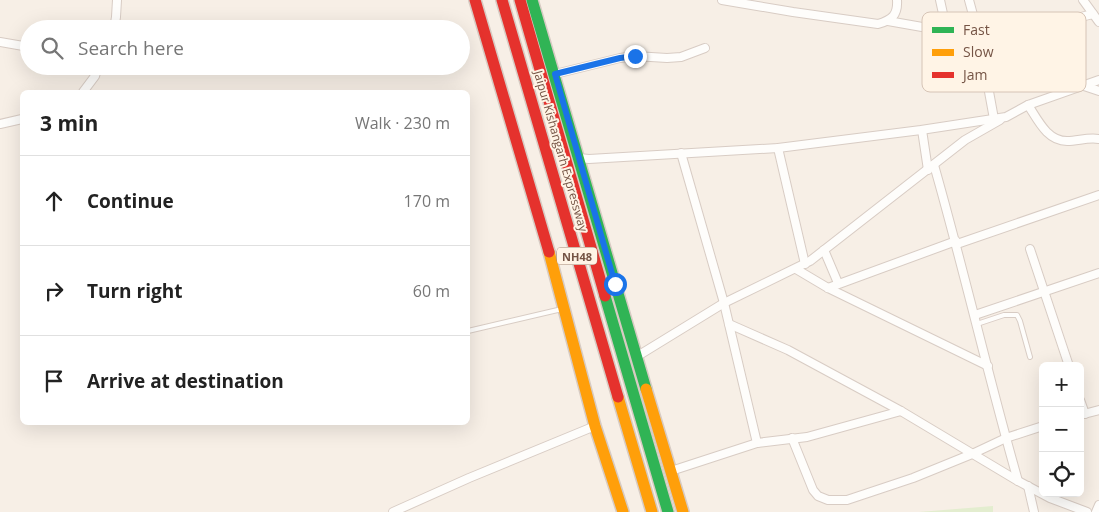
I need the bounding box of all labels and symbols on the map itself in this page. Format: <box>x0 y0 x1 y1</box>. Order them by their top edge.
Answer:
legend <box>922 12 1086 92</box>
text: Fast <box>963 20 990 39</box>
text: Slow <box>963 42 994 61</box>
route end <box>624 45 647 68</box>
text: Jam <box>961 65 988 84</box>
street label: Jaipur Kishangarh Expressway <box>530 67 592 235</box>
road number: NH48 <box>557 248 597 264</box>
route start <box>604 273 627 296</box>

